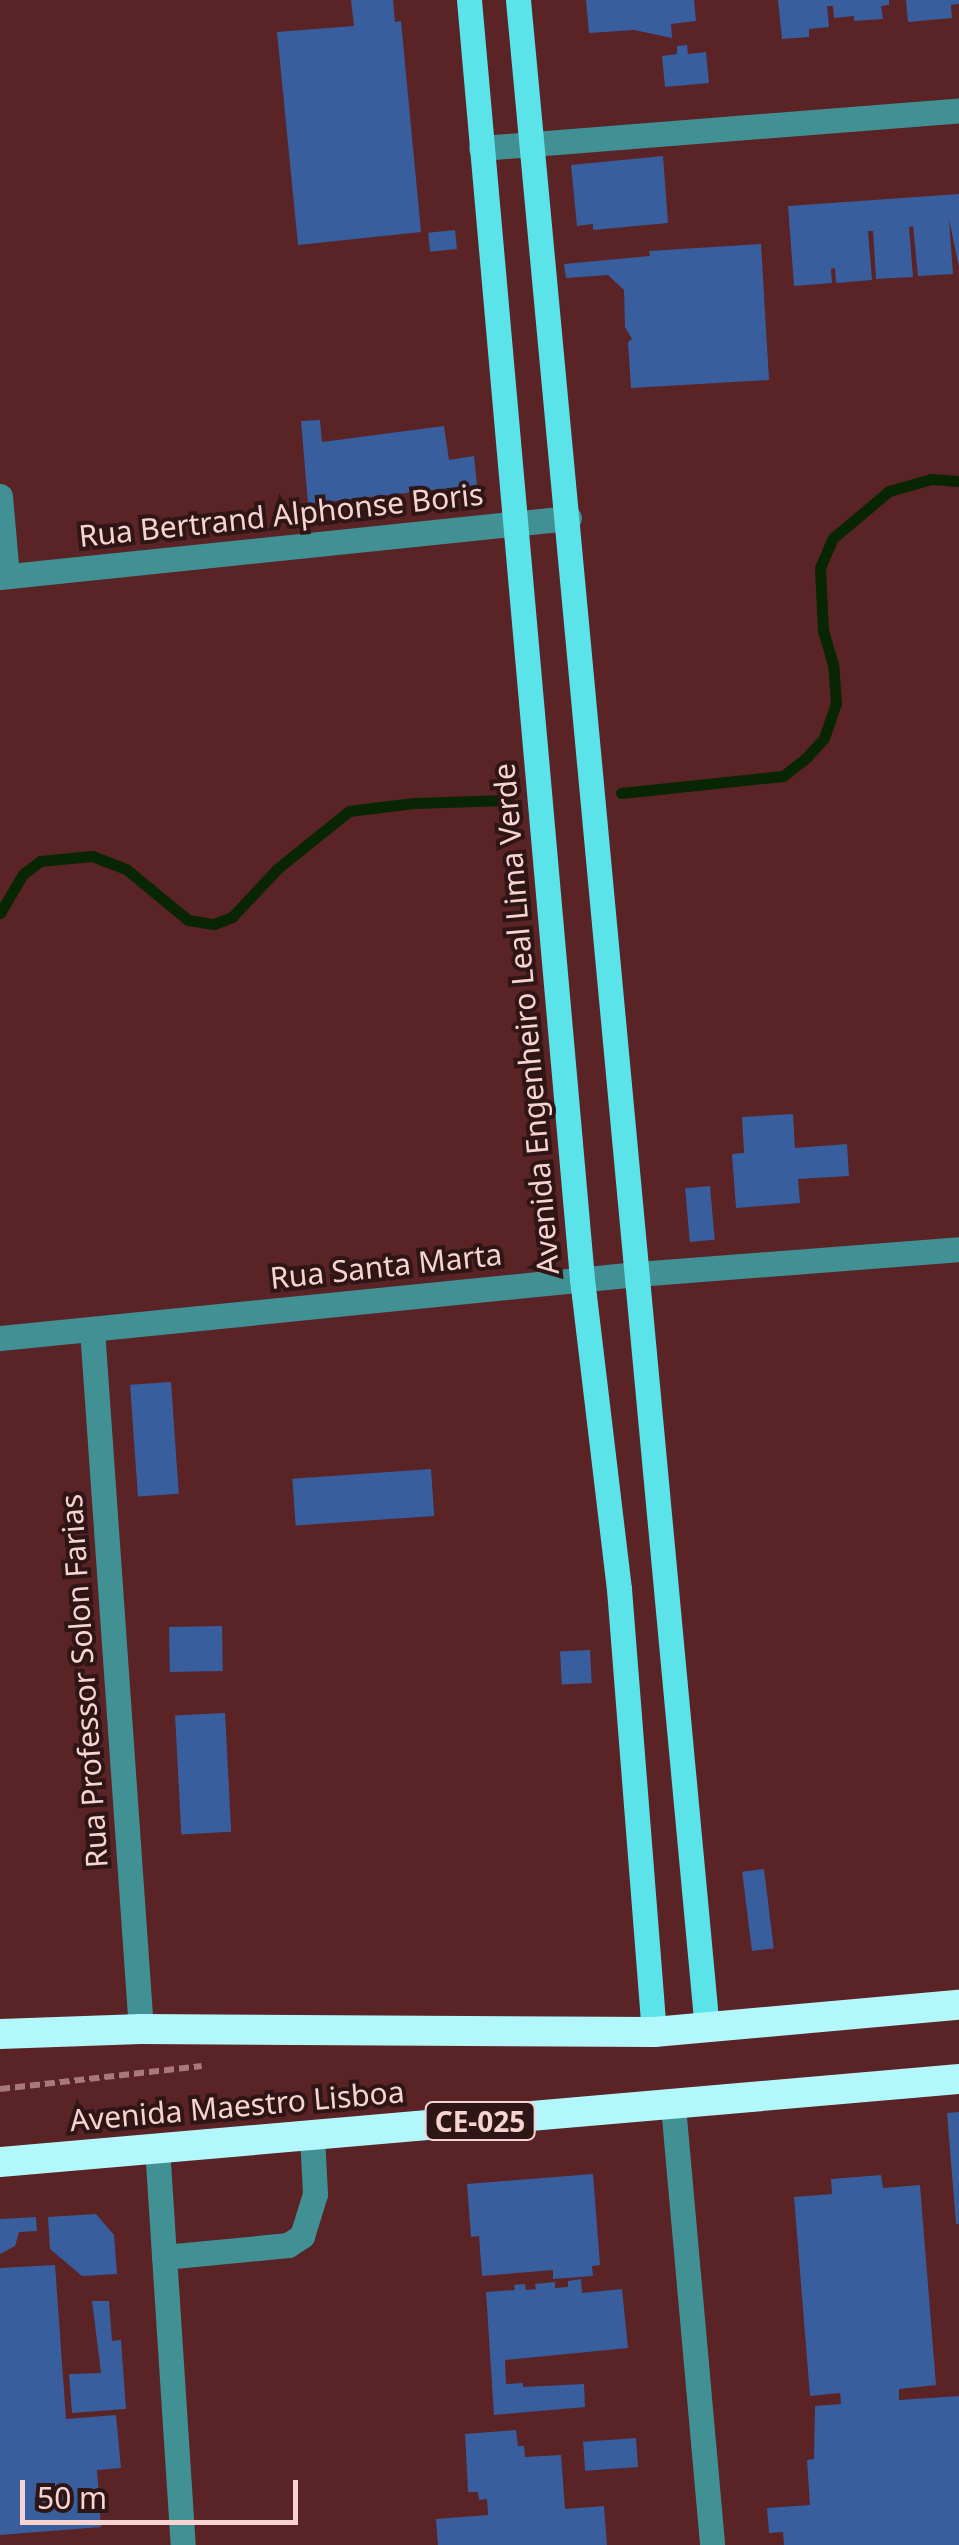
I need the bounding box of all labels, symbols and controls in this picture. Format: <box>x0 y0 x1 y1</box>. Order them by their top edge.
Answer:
street label: Rua Bertrand Alphonse Boris <box>77 476 485 554</box>
street label: Avenida Engenheiro Leal Lima Verde <box>486 762 566 1276</box>
street label: Rua Santa Marta <box>268 1236 504 1296</box>
street label: Rua Professor Solon Farias <box>53 1493 115 1869</box>
street label: Avenida Maestro Lisboa <box>68 2073 406 2139</box>
road number: CE-025 <box>422 2098 538 2144</box>
scale bar <box>25 2460 302 2522</box>
text: 50 m <box>37 2477 107 2518</box>

